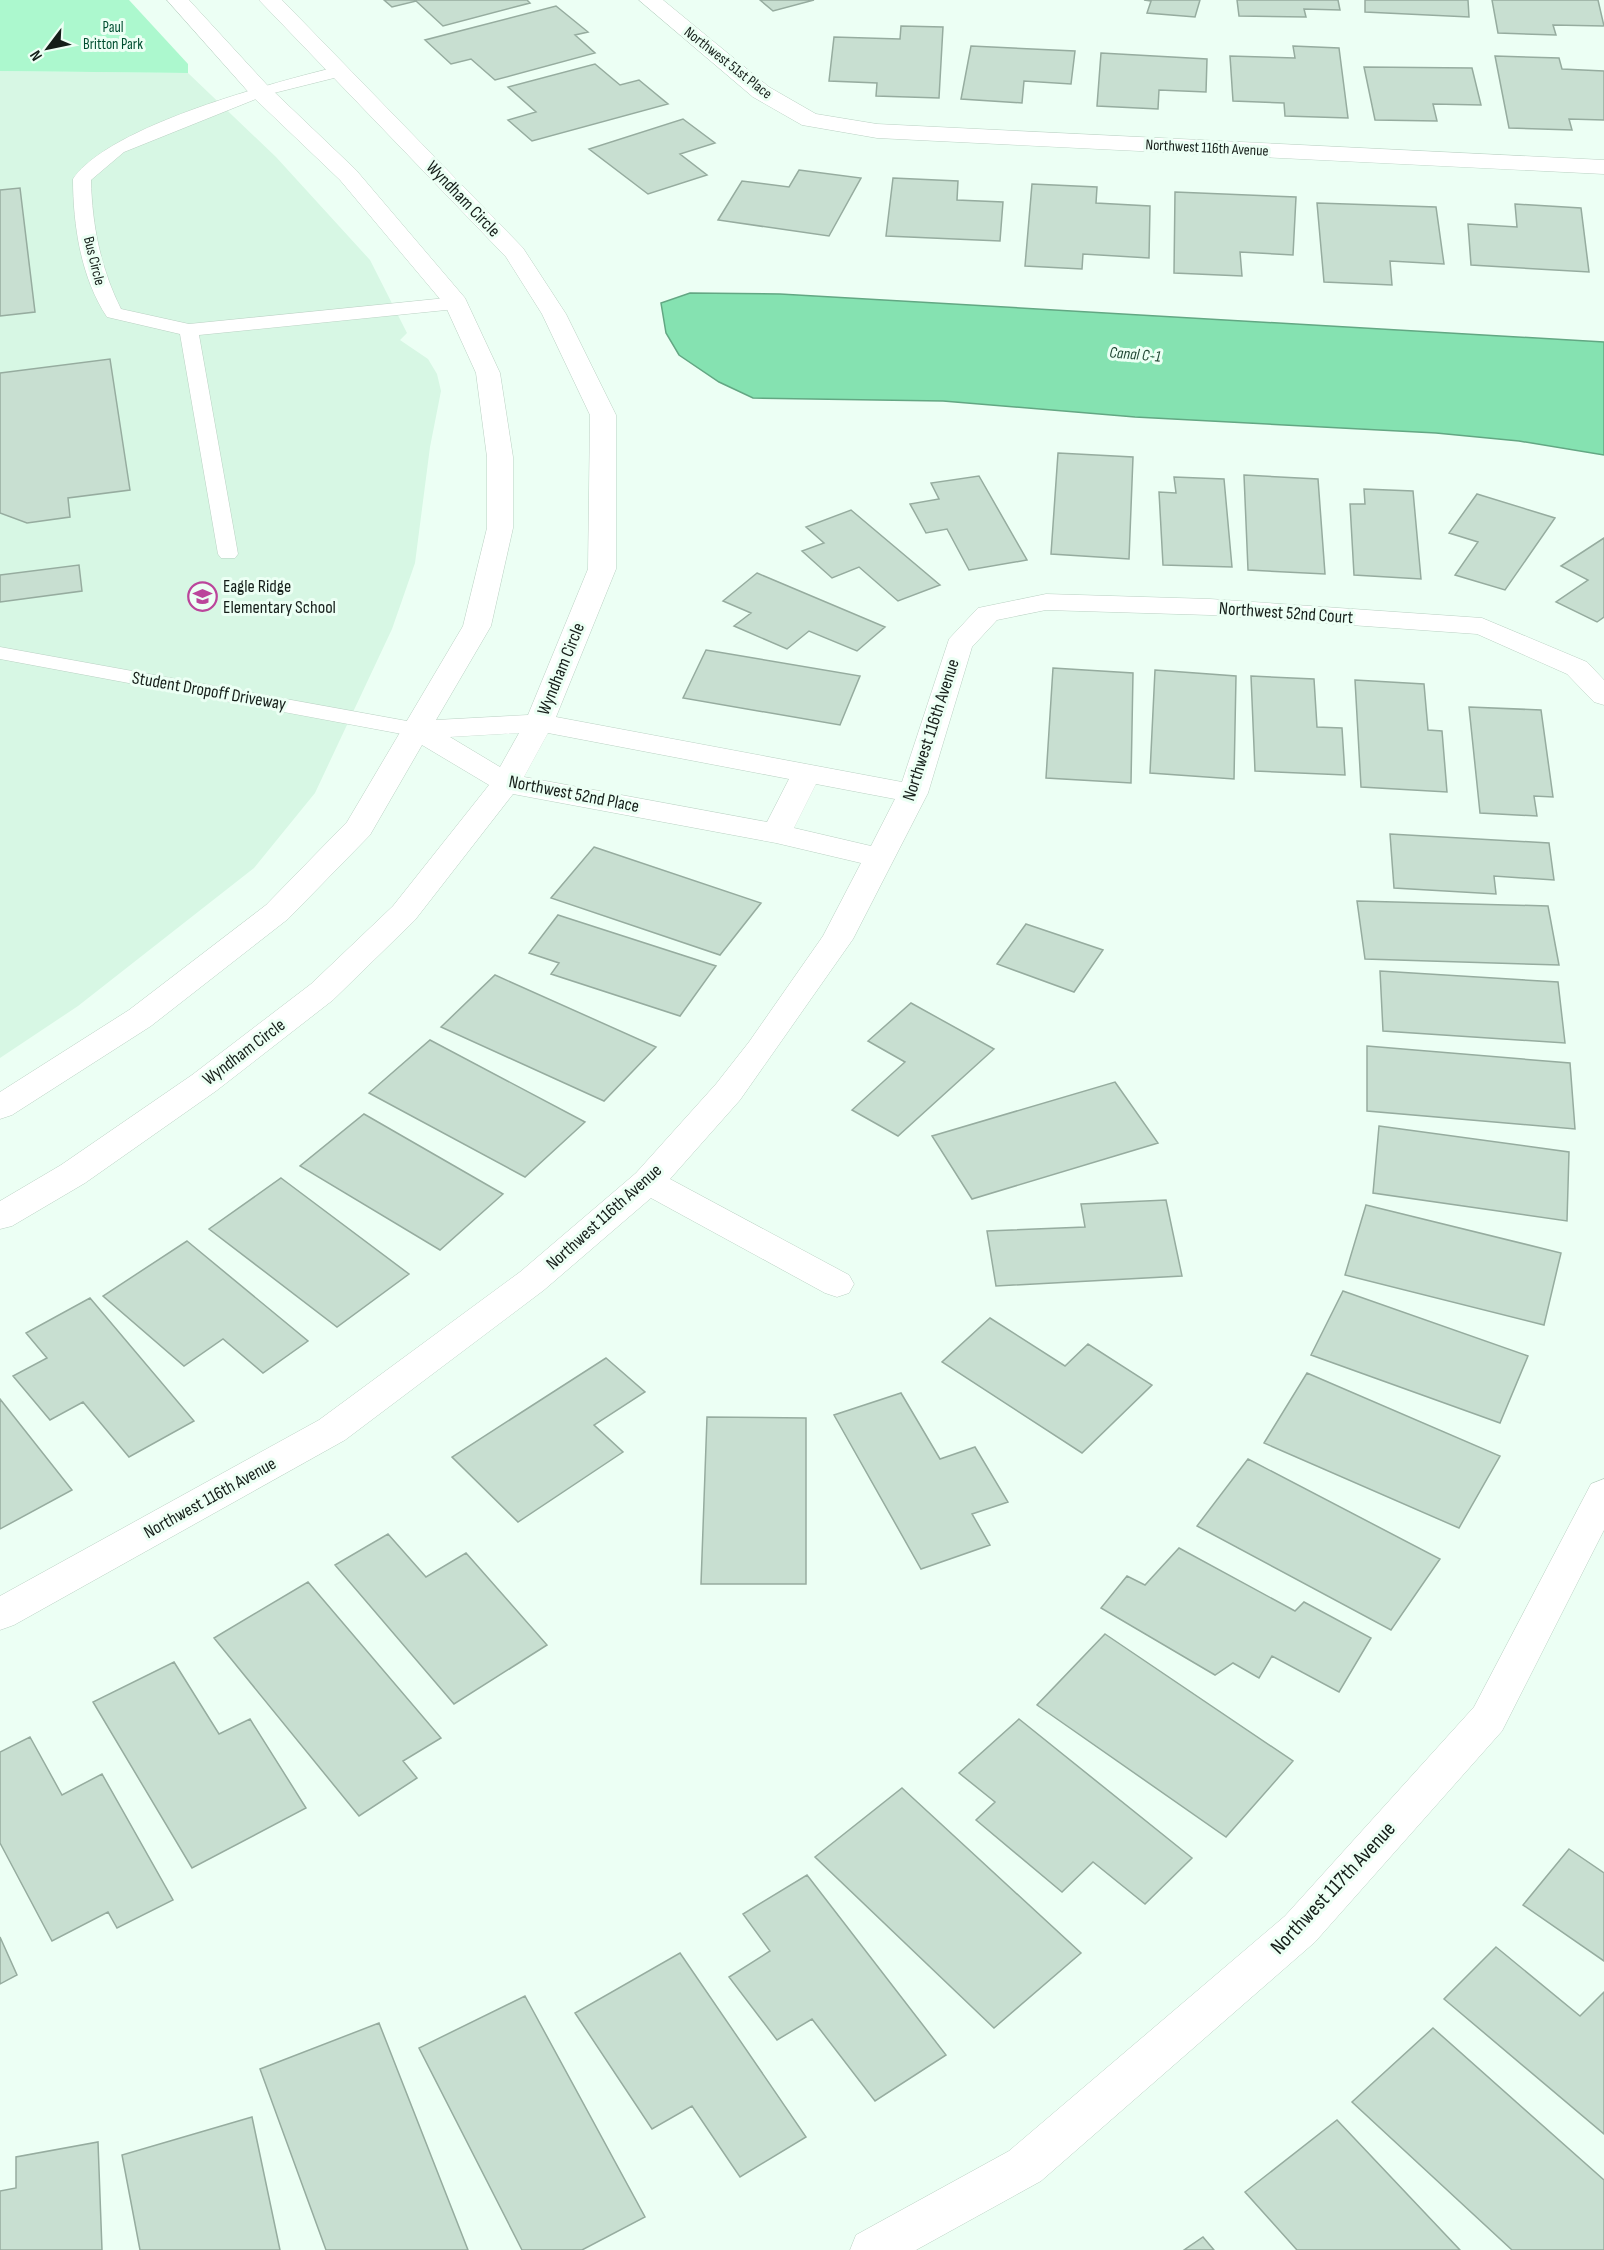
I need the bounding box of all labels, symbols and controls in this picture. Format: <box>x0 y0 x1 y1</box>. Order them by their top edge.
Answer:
north arrow <box>18 18 78 78</box>
park label: Paul Britton Park <box>83 18 143 54</box>
street label: Northwest 51st Place <box>680 23 776 103</box>
text: N <box>26 46 47 64</box>
street label: Northwest 116th Avenue <box>1145 135 1269 161</box>
street label: Wyndham Circle <box>422 157 504 241</box>
street label: Bus Circle <box>79 235 109 287</box>
water label: Canal C-1 <box>1109 343 1162 367</box>
place label: Eagle Ridge Elementary School <box>223 576 336 618</box>
school or university icon: Eagle Ridge Elementary School <box>186 580 218 612</box>
street label: Northwest 52nd Court <box>1218 598 1354 628</box>
street label: Wyndham Circle <box>533 620 589 718</box>
street label: Northwest 116th Avenue <box>898 656 964 804</box>
street label: Student Dropoff Driveway <box>130 667 288 715</box>
street label: Northwest 52nd Place <box>507 771 641 817</box>
street label: Wyndham Circle <box>199 1014 289 1090</box>
street label: Northwest 116th Avenue <box>542 1160 666 1274</box>
street label: Northwest 116th Avenue <box>140 1453 280 1543</box>
street label: Northwest 117th Avenue <box>1265 1817 1401 1959</box>

